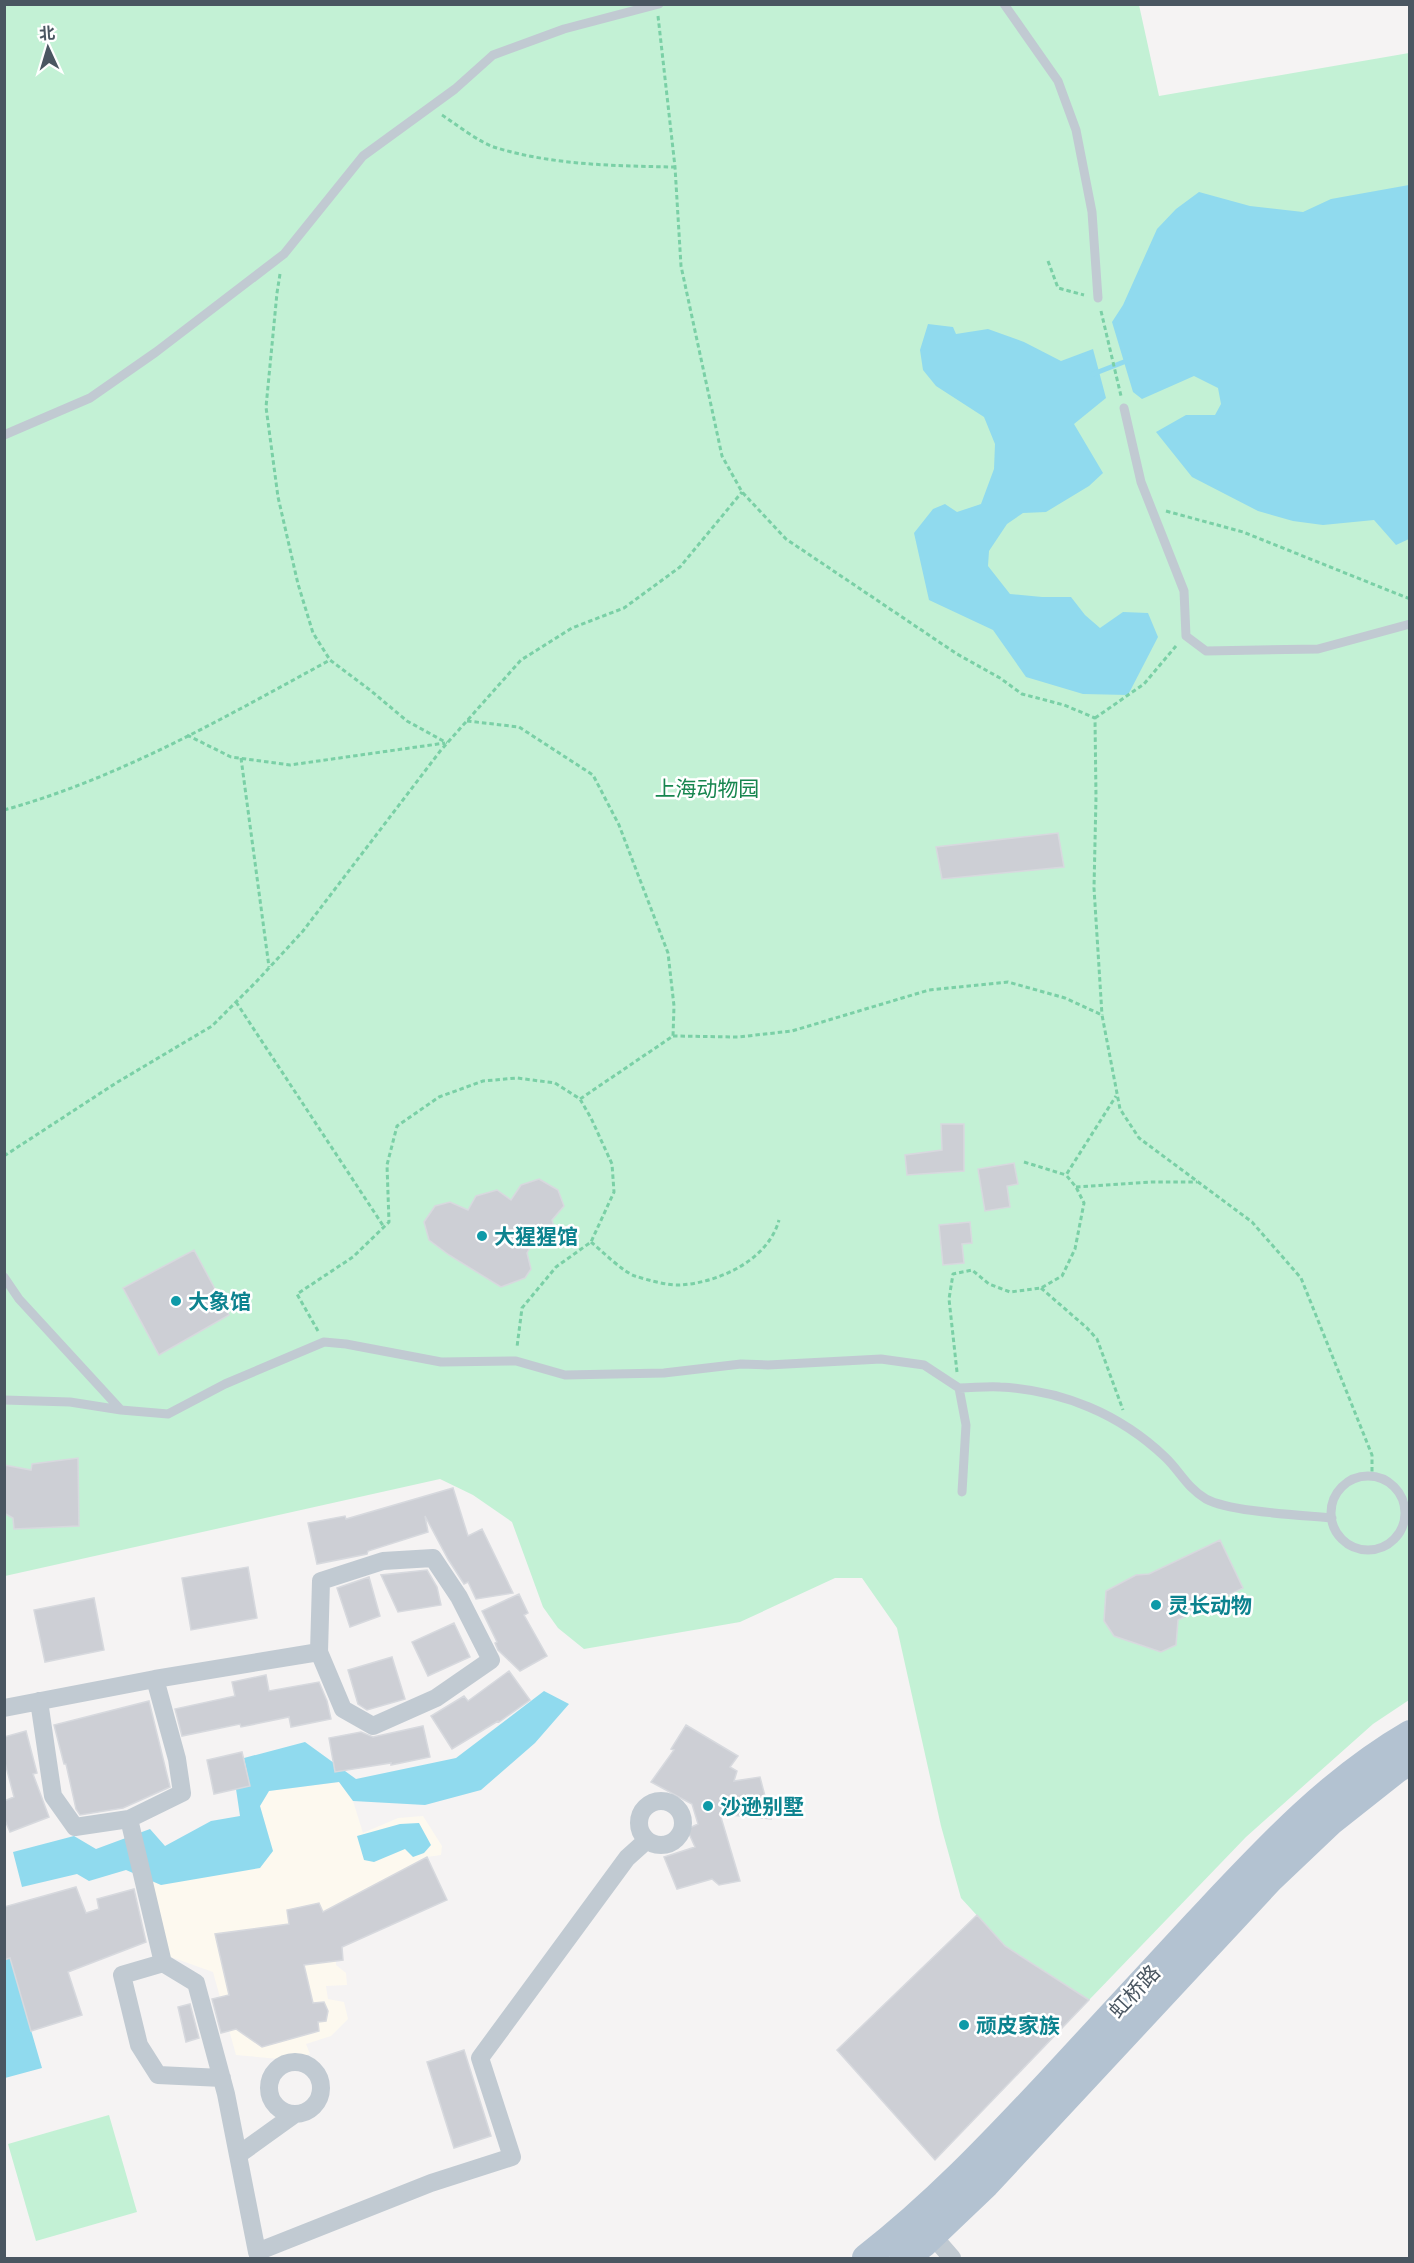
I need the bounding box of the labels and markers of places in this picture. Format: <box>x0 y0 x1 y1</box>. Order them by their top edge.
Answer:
place label: 大猩猩馆 <box>494 1223 578 1249</box>
marker: 大猩猩馆 <box>475 1229 489 1243</box>
place label: 大象馆 <box>188 1288 251 1314</box>
marker: 大象馆 <box>169 1294 183 1308</box>
place label: 灵长动物 <box>1168 1592 1252 1618</box>
marker: 灵长动物 <box>1149 1598 1163 1612</box>
place label: 沙逊别墅 <box>720 1793 804 1819</box>
marker: 沙逊别墅 <box>701 1799 715 1813</box>
place label: 顽皮家族 <box>976 2012 1060 2038</box>
marker: 顽皮家族 <box>957 2018 971 2032</box>

